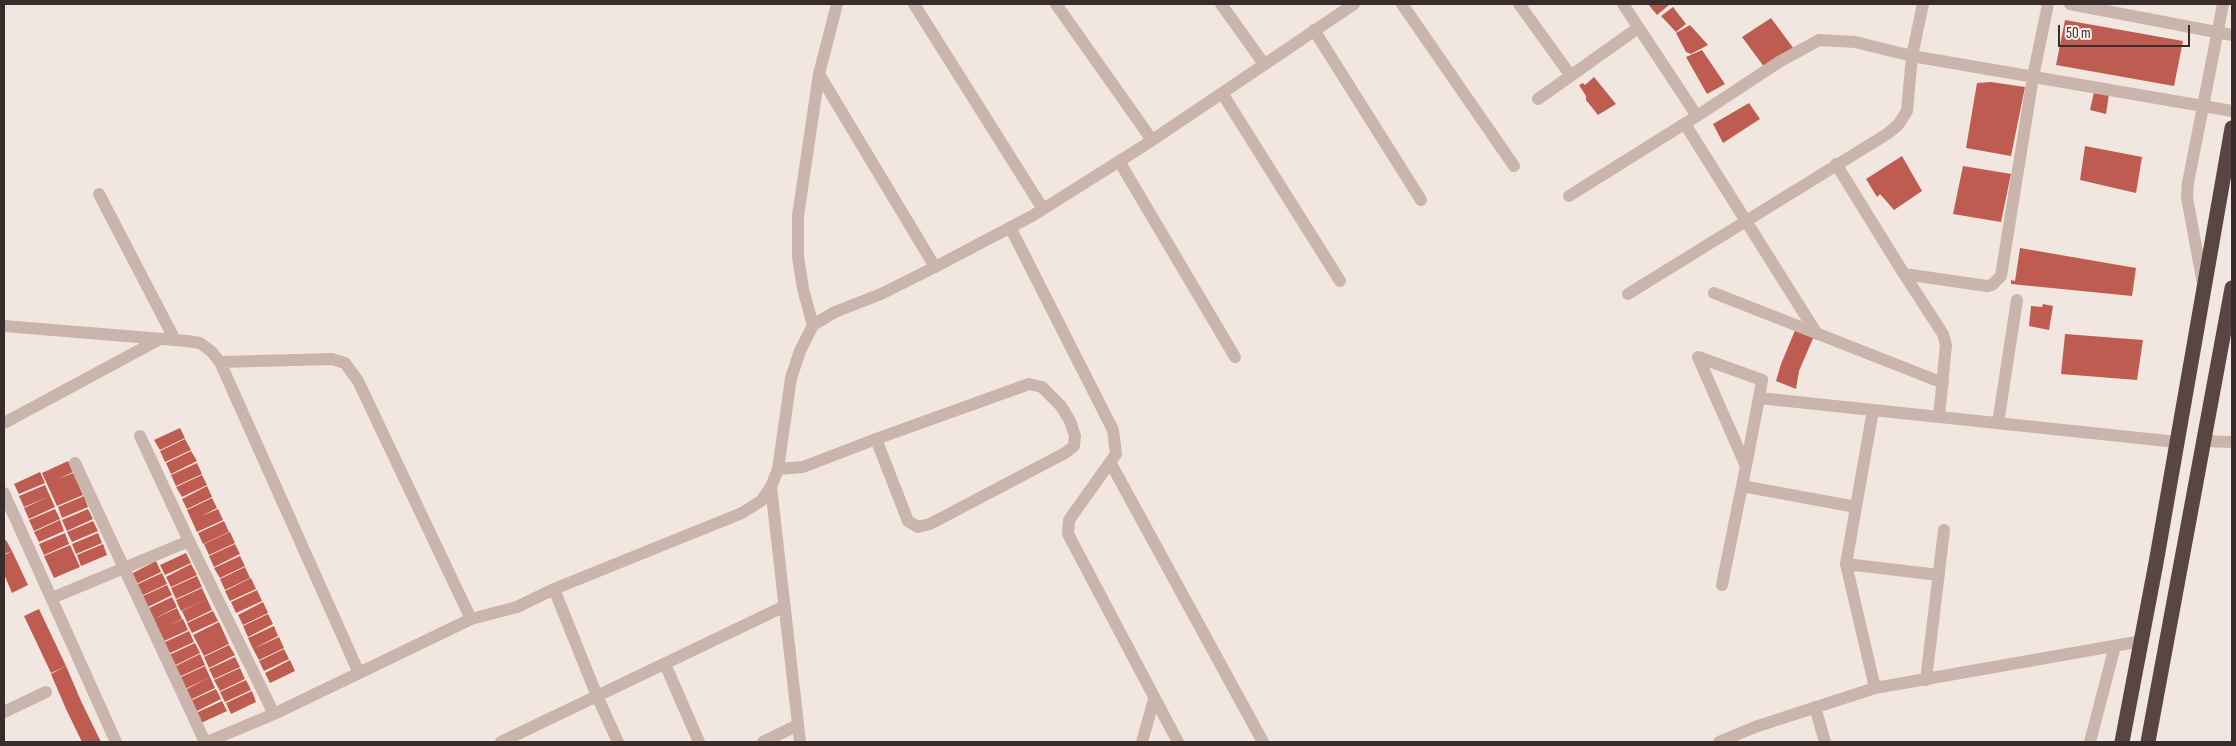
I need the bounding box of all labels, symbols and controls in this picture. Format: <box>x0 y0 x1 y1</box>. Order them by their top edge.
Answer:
scale bar <box>2061 15 2194 47</box>
text: 50 m <box>2066 24 2091 43</box>

